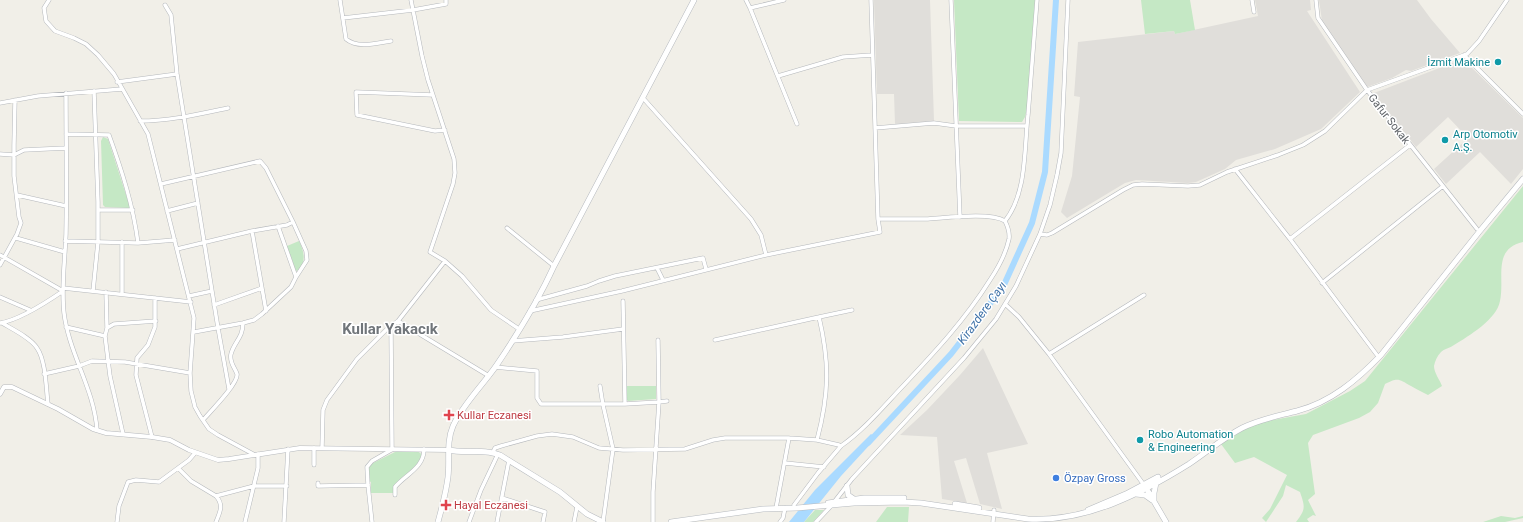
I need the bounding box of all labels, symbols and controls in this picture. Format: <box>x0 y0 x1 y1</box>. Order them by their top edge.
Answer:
place label: İzmit Makine <box>1427 56 1490 69</box>
marker: İzmit Makine <box>1493 57 1503 67</box>
street label: Gafur Sokak <box>1365 91 1413 147</box>
place label: Arp Otomotiv A.Ş. <box>1453 128 1518 154</box>
marker: Arp Otomotiv A.Ş. <box>1440 135 1450 145</box>
water label: Kirazdere Çayı <box>955 279 1009 347</box>
district label: Kullar Yakacık <box>342 320 439 338</box>
place label: Kullar Eczanesi <box>457 409 531 422</box>
marker: Kullar Eczanesi <box>444 410 454 420</box>
place label: Robo Automation & Engineering <box>1148 428 1233 454</box>
marker: Robo Automation & Engineering <box>1135 435 1145 445</box>
place label: Özpay Gross <box>1064 472 1126 485</box>
marker: Özpay Gross <box>1051 473 1061 483</box>
place label: Hayal Eczanesi <box>454 499 528 512</box>
marker: Hayal Eczanesi <box>441 500 451 510</box>

